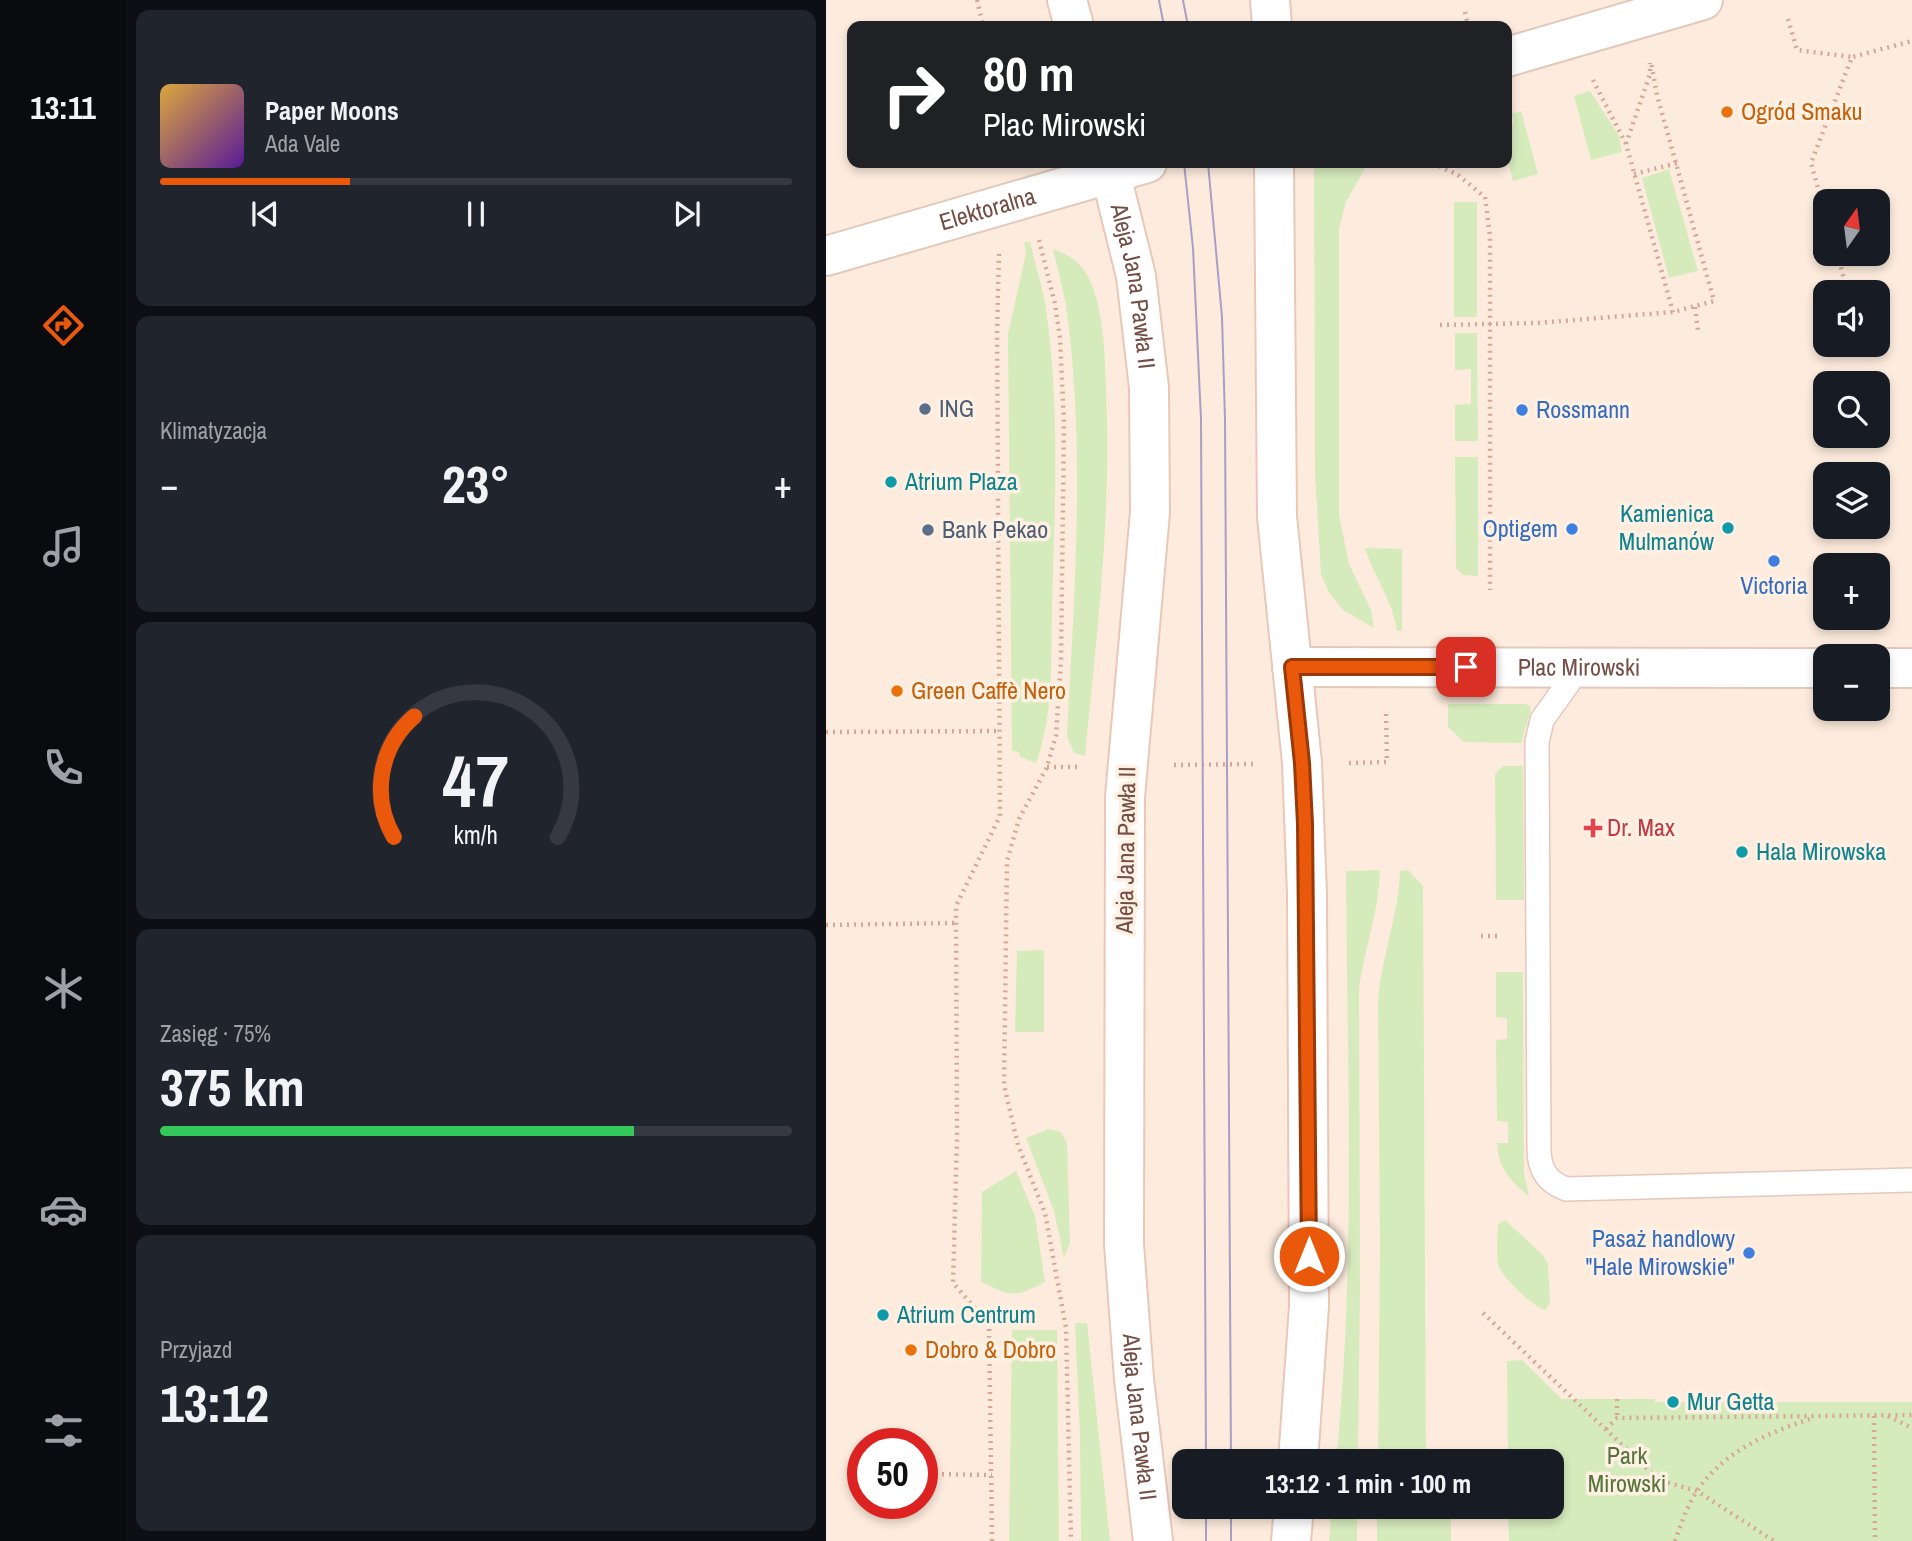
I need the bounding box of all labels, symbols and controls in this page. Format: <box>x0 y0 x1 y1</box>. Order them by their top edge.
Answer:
text: 80 m <box>983 40 1075 106</box>
icon: right <box>868 49 959 140</box>
text: 13:11 <box>30 86 96 129</box>
text: Paper Moons <box>265 93 399 128</box>
place label: Ogród Smaku <box>1741 95 1862 127</box>
text: Plac Mirowski <box>983 103 1146 146</box>
marker: Ogród Smaku <box>1719 104 1735 120</box>
text: Ada Vale <box>265 128 340 159</box>
street label: Elektoralna <box>935 179 1039 237</box>
north arrow <box>1813 189 1890 266</box>
map controls <box>1813 189 1890 721</box>
icon: previous <box>246 195 284 233</box>
icon: pause <box>457 195 495 233</box>
icon: next <box>668 195 706 233</box>
street label: Aleja Jana Pawła II <box>1103 199 1164 370</box>
button: sound <box>1813 280 1890 357</box>
icon: directions <box>39 301 88 350</box>
button: search <box>1813 371 1890 448</box>
place label: ING <box>939 392 974 424</box>
place label: Rossmann <box>1536 393 1630 425</box>
marker: ING <box>917 401 933 417</box>
marker: Rossmann <box>1514 402 1530 418</box>
text: Klimatyzacja <box>160 415 267 446</box>
text: 23° <box>442 449 510 519</box>
text: − <box>160 459 178 510</box>
text: + <box>774 459 792 510</box>
button: layers <box>1813 462 1890 539</box>
place label: Atrium Plaza <box>904 465 1018 497</box>
marker: Atrium Plaza <box>883 474 899 490</box>
place label: Kamienica Mulmanów <box>1619 497 1715 557</box>
place label: Optigem <box>1483 512 1558 544</box>
place label: Bank Pekao <box>942 513 1048 545</box>
marker: Kamienica Mulmanów <box>1720 520 1736 536</box>
marker: Optigem <box>1564 521 1580 537</box>
icon: music <box>39 522 88 571</box>
marker: Bank Pekao <box>920 522 936 538</box>
marker: Victoria <box>1766 553 1782 569</box>
button: + <box>1813 553 1890 630</box>
place label: Victoria <box>1740 569 1808 601</box>
pin <box>1436 637 1496 697</box>
button: − <box>1813 644 1890 721</box>
icon: arrive <box>1447 648 1485 686</box>
street label: Plac Mirowski <box>1518 650 1640 683</box>
place label: Green Caffè Nero <box>911 674 1066 706</box>
marker: Green Caffè Nero <box>889 683 905 699</box>
text: 47 <box>443 732 509 830</box>
icon: phone <box>39 743 88 792</box>
street label: Aleja Jana Pawła II <box>1108 766 1142 935</box>
place label: Dr. Max <box>1607 811 1675 843</box>
text: km/h <box>454 817 498 851</box>
marker: Dr. Max <box>1585 820 1601 836</box>
place label: Hala Mirowska <box>1756 835 1886 867</box>
marker: Hala Mirowska <box>1734 844 1750 860</box>
icon: climate <box>39 964 88 1013</box>
text: Zasięg · 75% <box>160 1018 271 1049</box>
text: 375 km <box>160 1052 305 1122</box>
icon: car <box>39 1185 88 1234</box>
position arrow <box>1272 1219 1346 1293</box>
place label: Pasaż handlowy "Hale Mirowskie" <box>1585 1222 1735 1282</box>
marker: Pasaż handlowy "Hale Mirowskie" <box>1741 1245 1757 1261</box>
place label: Atrium Centrum <box>896 1298 1036 1330</box>
marker: Atrium Centrum <box>875 1307 891 1323</box>
street label: Aleja Jana Pawła II <box>1116 1331 1165 1502</box>
place label: Dobro & Dobro <box>925 1333 1056 1365</box>
text: Przyjazd <box>160 1334 232 1365</box>
marker: Dobro & Dobro <box>903 1342 919 1358</box>
text: 13:12 <box>160 1368 269 1438</box>
place label: Mur Getta <box>1687 1385 1775 1417</box>
marker: Mur Getta <box>1665 1394 1681 1410</box>
icon: filters <box>39 1406 88 1455</box>
speed limit sign: 50 <box>847 1428 938 1519</box>
park label: Park Mirowski <box>1588 1439 1666 1499</box>
text: 13:12 · 1 min · 100 m <box>1265 1466 1471 1501</box>

